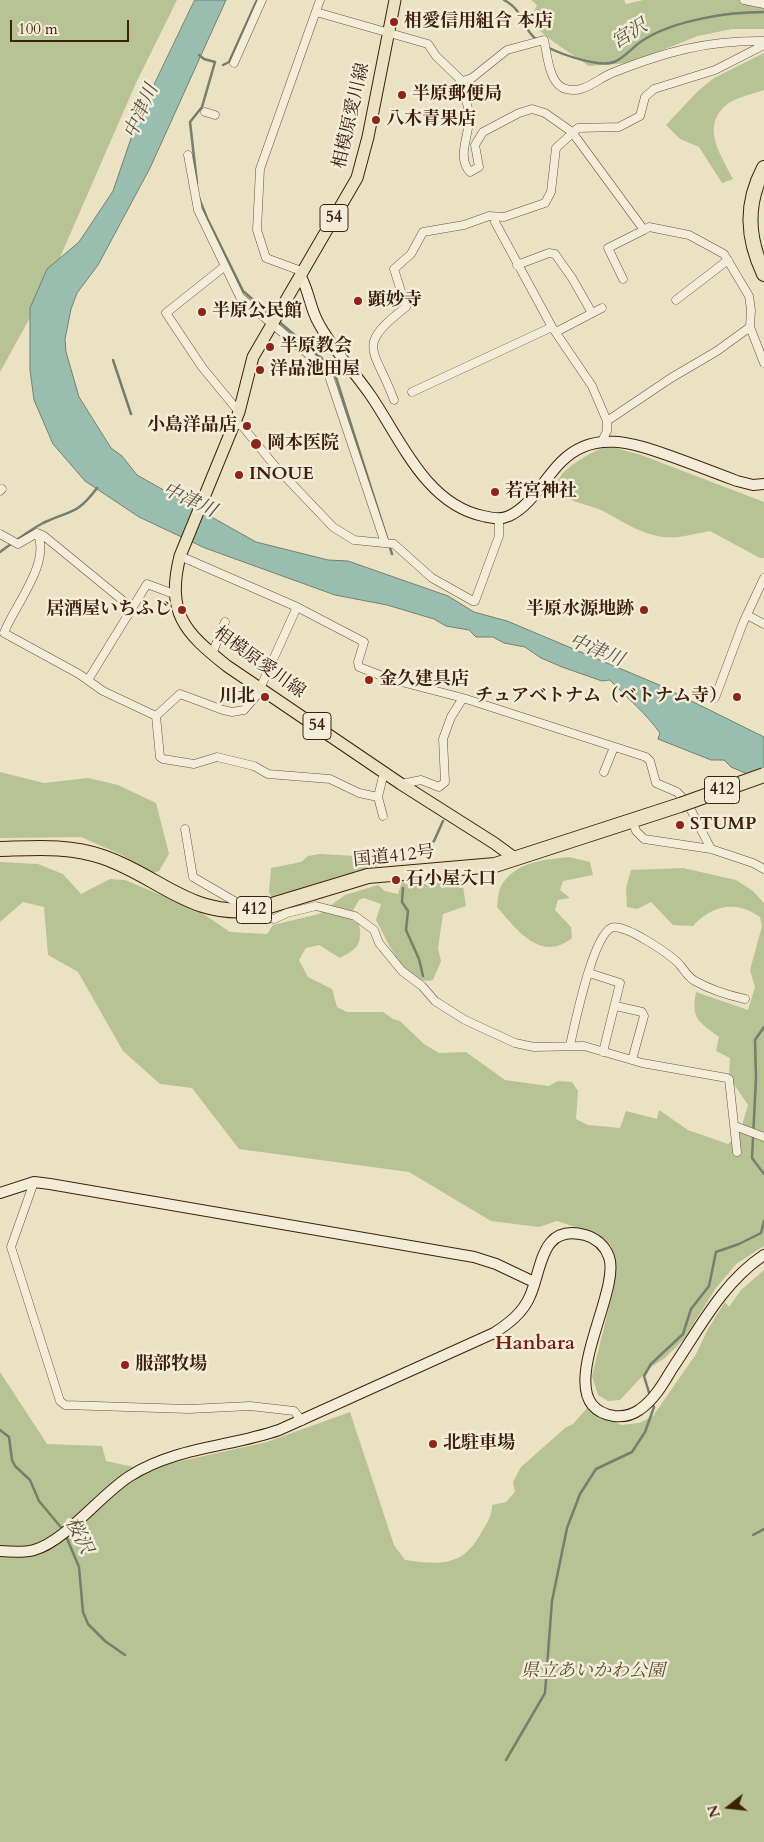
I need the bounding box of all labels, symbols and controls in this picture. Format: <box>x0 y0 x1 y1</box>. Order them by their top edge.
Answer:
scale bar <box>12 10 131 42</box>
place label: 相愛信用組合 本店 <box>404 11 553 33</box>
water label: 宮沢 <box>608 15 652 55</box>
marker: 相愛信用組合 本店 <box>388 16 400 28</box>
text: 100 m <box>18 19 58 39</box>
street label: 相模原愛川線 <box>329 61 375 171</box>
water label: 中津川 <box>120 81 164 143</box>
place label: 半原郵便局 <box>412 84 502 106</box>
marker: 半原郵便局 <box>396 89 408 101</box>
place label: 八木青果店 <box>386 109 476 131</box>
marker: 八木青果店 <box>370 114 382 126</box>
road number: 54 <box>320 204 348 232</box>
place label: 顕妙寺 <box>368 290 422 312</box>
marker: 顕妙寺 <box>352 295 364 307</box>
place label: 半原公民館 <box>212 301 302 323</box>
marker: 半原公民館 <box>196 306 208 318</box>
place label: 半原教会 <box>280 336 352 358</box>
marker: 半原教会 <box>264 341 276 353</box>
place label: 洋品池田屋 <box>270 359 360 381</box>
marker: 洋品池田屋 <box>254 364 266 376</box>
place label: 小島洋品店 <box>147 415 237 437</box>
marker: 小島洋品店 <box>241 420 253 432</box>
place label: 岡本医院 <box>267 433 339 455</box>
marker: 岡本医院 <box>249 437 263 451</box>
place label: INOUE <box>249 464 314 486</box>
marker: INOUE <box>233 469 245 481</box>
water label: 中津川 <box>158 479 220 523</box>
place label: 若宮神社 <box>505 481 577 503</box>
marker: 若宮神社 <box>489 486 501 498</box>
place label: 居酒屋いちふじ <box>46 599 172 621</box>
place label: 半原水源地跡 <box>526 599 634 621</box>
marker: 居酒屋いちふじ <box>176 604 188 616</box>
marker: 半原水源地跡 <box>638 604 650 616</box>
street label: 相模原愛川線 <box>209 623 309 703</box>
water label: 中津川 <box>565 630 627 672</box>
place label: 金久建具店 <box>379 669 469 691</box>
marker: 金久建具店 <box>363 674 375 686</box>
place label: 川北 <box>219 686 255 708</box>
place label: チュアベトナム（ベトナム寺） <box>475 686 727 708</box>
marker: 川北 <box>259 691 271 703</box>
marker: チュアベトナム（ベトナム寺） <box>731 691 743 703</box>
road number: 54 <box>303 712 331 739</box>
road number: 412 <box>704 776 740 804</box>
place label: STUMP <box>690 814 756 836</box>
marker: STUMP <box>674 819 686 831</box>
street label: 国道412号 <box>352 842 436 872</box>
place label: 石小屋入口 <box>406 869 496 891</box>
marker: 石小屋入口 <box>390 874 402 886</box>
road number: 412 <box>236 896 272 924</box>
district label: Hanbara <box>495 1332 575 1356</box>
place label: 服部牧場 <box>135 1354 207 1376</box>
marker: 服部牧場 <box>119 1359 131 1371</box>
place label: 北駐車場 <box>443 1433 515 1455</box>
marker: 北駐車場 <box>427 1438 439 1450</box>
water label: 桜沢 <box>59 1514 97 1558</box>
park label: 県立あいかわ公園 <box>521 1661 665 1683</box>
north arrow <box>704 1782 754 1832</box>
text: N <box>703 1803 725 1820</box>

